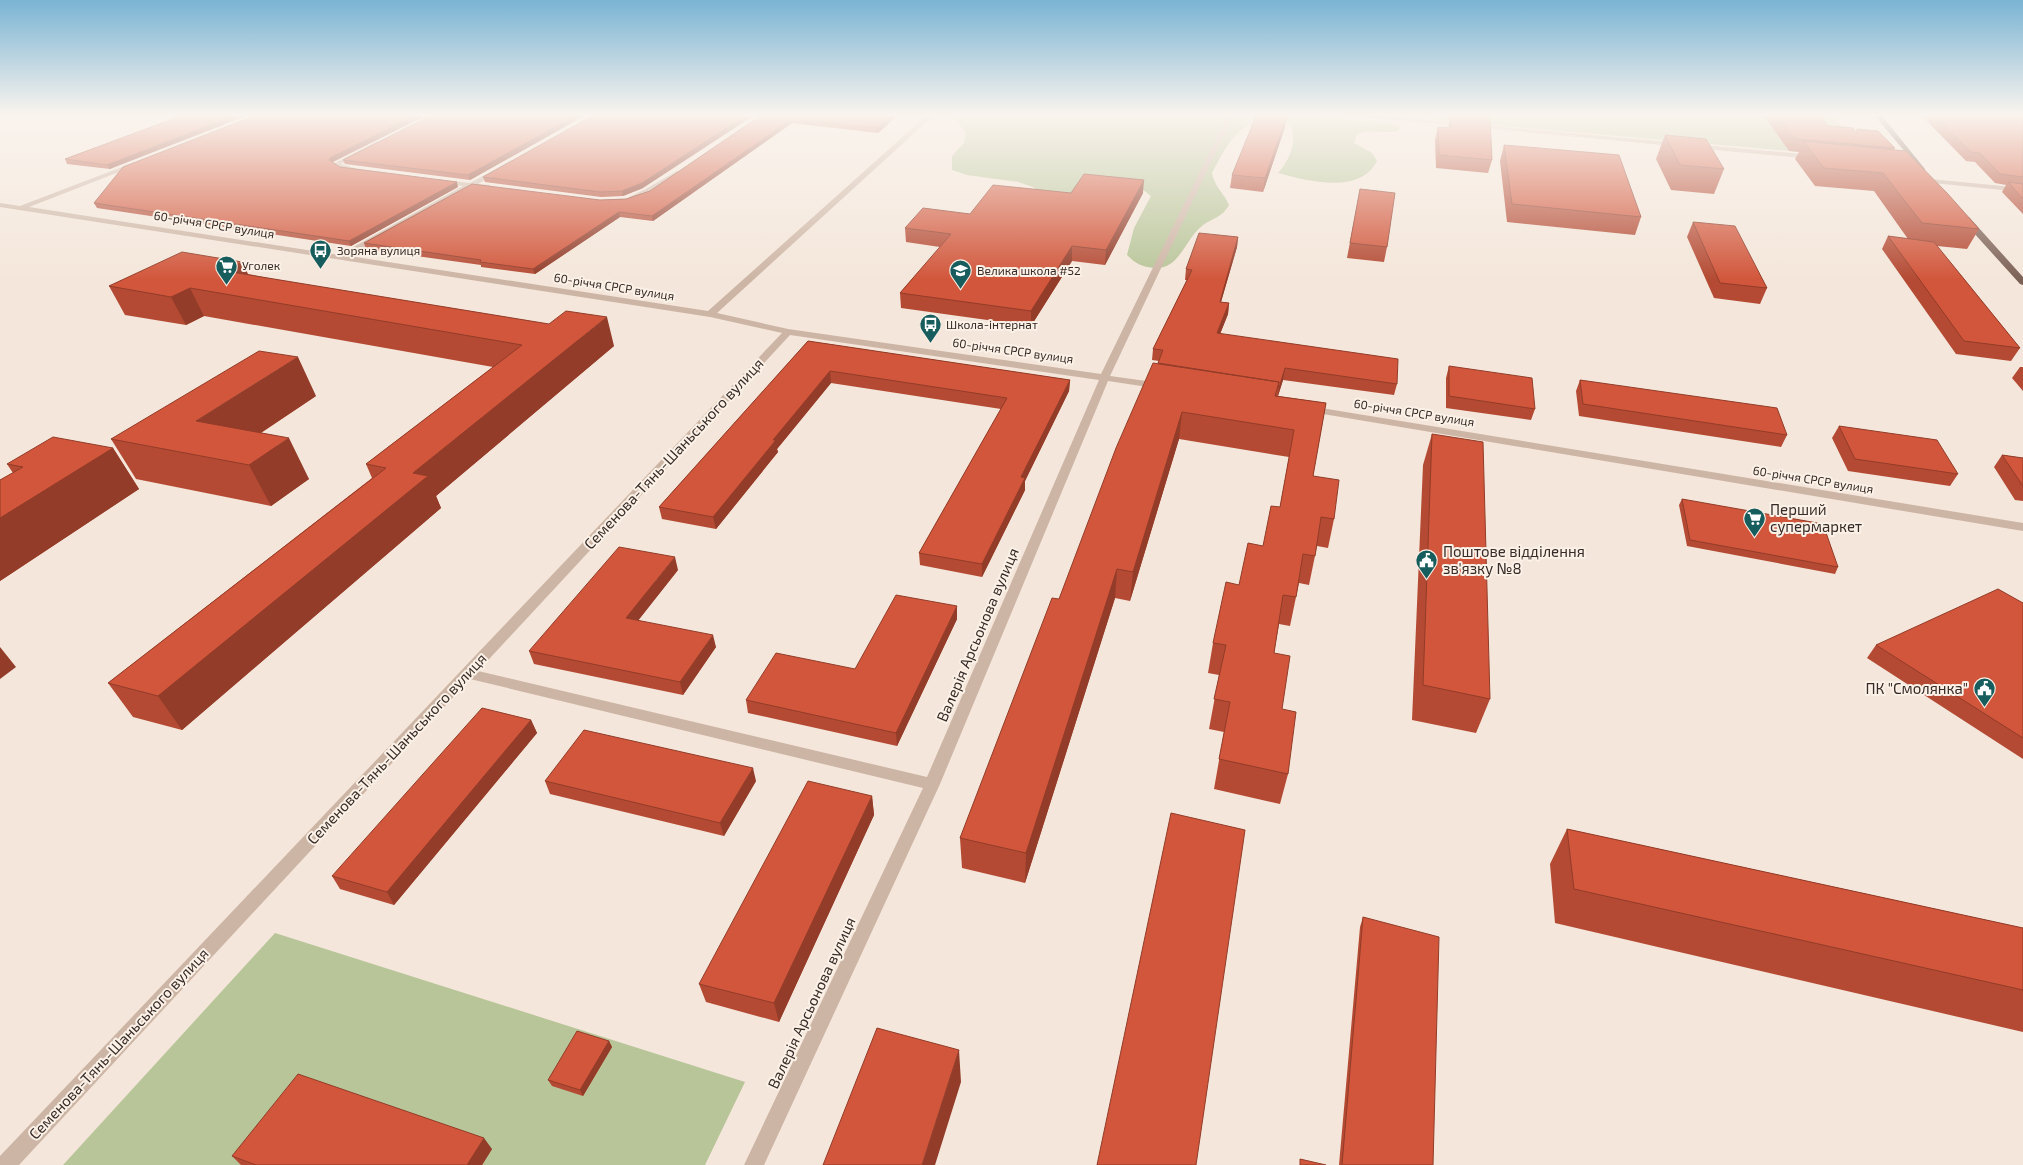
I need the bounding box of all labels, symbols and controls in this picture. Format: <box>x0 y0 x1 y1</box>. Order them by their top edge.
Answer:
street label: 60-річчя СРСР вулиця <box>153 208 275 241</box>
bus stop icon: Зоряна вулиця <box>309 239 333 270</box>
place label: Зоряна вулиця <box>337 243 420 258</box>
supermarket icon: Уголек <box>214 254 238 285</box>
place label: Уголек <box>242 258 281 272</box>
school or university icon: Велика школа #52 <box>949 259 973 290</box>
place label: Велика школа #52 <box>977 263 1081 277</box>
street label: 60-річчя СРСР вулиця <box>553 270 675 303</box>
bus stop icon: Школа-інтернат <box>918 313 942 344</box>
place label: Школа-інтернат <box>946 317 1038 331</box>
street label: 60-річчя СРСР вулиця <box>952 335 1075 366</box>
street label: Семенова-Тянь-Шаньського вулиця <box>580 354 767 553</box>
street label: 60-річчя СРСР вулиця <box>1353 396 1475 429</box>
street label: 60-річчя СРСР вулиця <box>1752 463 1874 496</box>
place label: Перший супермаркет <box>1770 500 1862 536</box>
supermarket icon: Перший супермаркет <box>1742 507 1766 538</box>
place label: Поштове відділення зв'язку №8 <box>1443 542 1585 578</box>
street label: Валерія Арсьонова вулиця <box>932 545 1023 725</box>
public building icon: Поштове відділення зв'язку №8 <box>1415 549 1439 580</box>
street label: Семенова-Тянь-Шаньського вулиця <box>303 649 490 848</box>
public building icon: ПК "Смолянка" <box>1972 677 1996 708</box>
place label: ПК "Смолянка" <box>1866 679 1968 697</box>
street label: Валерія Арсьонова вулиця <box>763 914 860 1092</box>
street label: Семенова-Тянь-Шаньського вулиця <box>25 944 212 1143</box>

